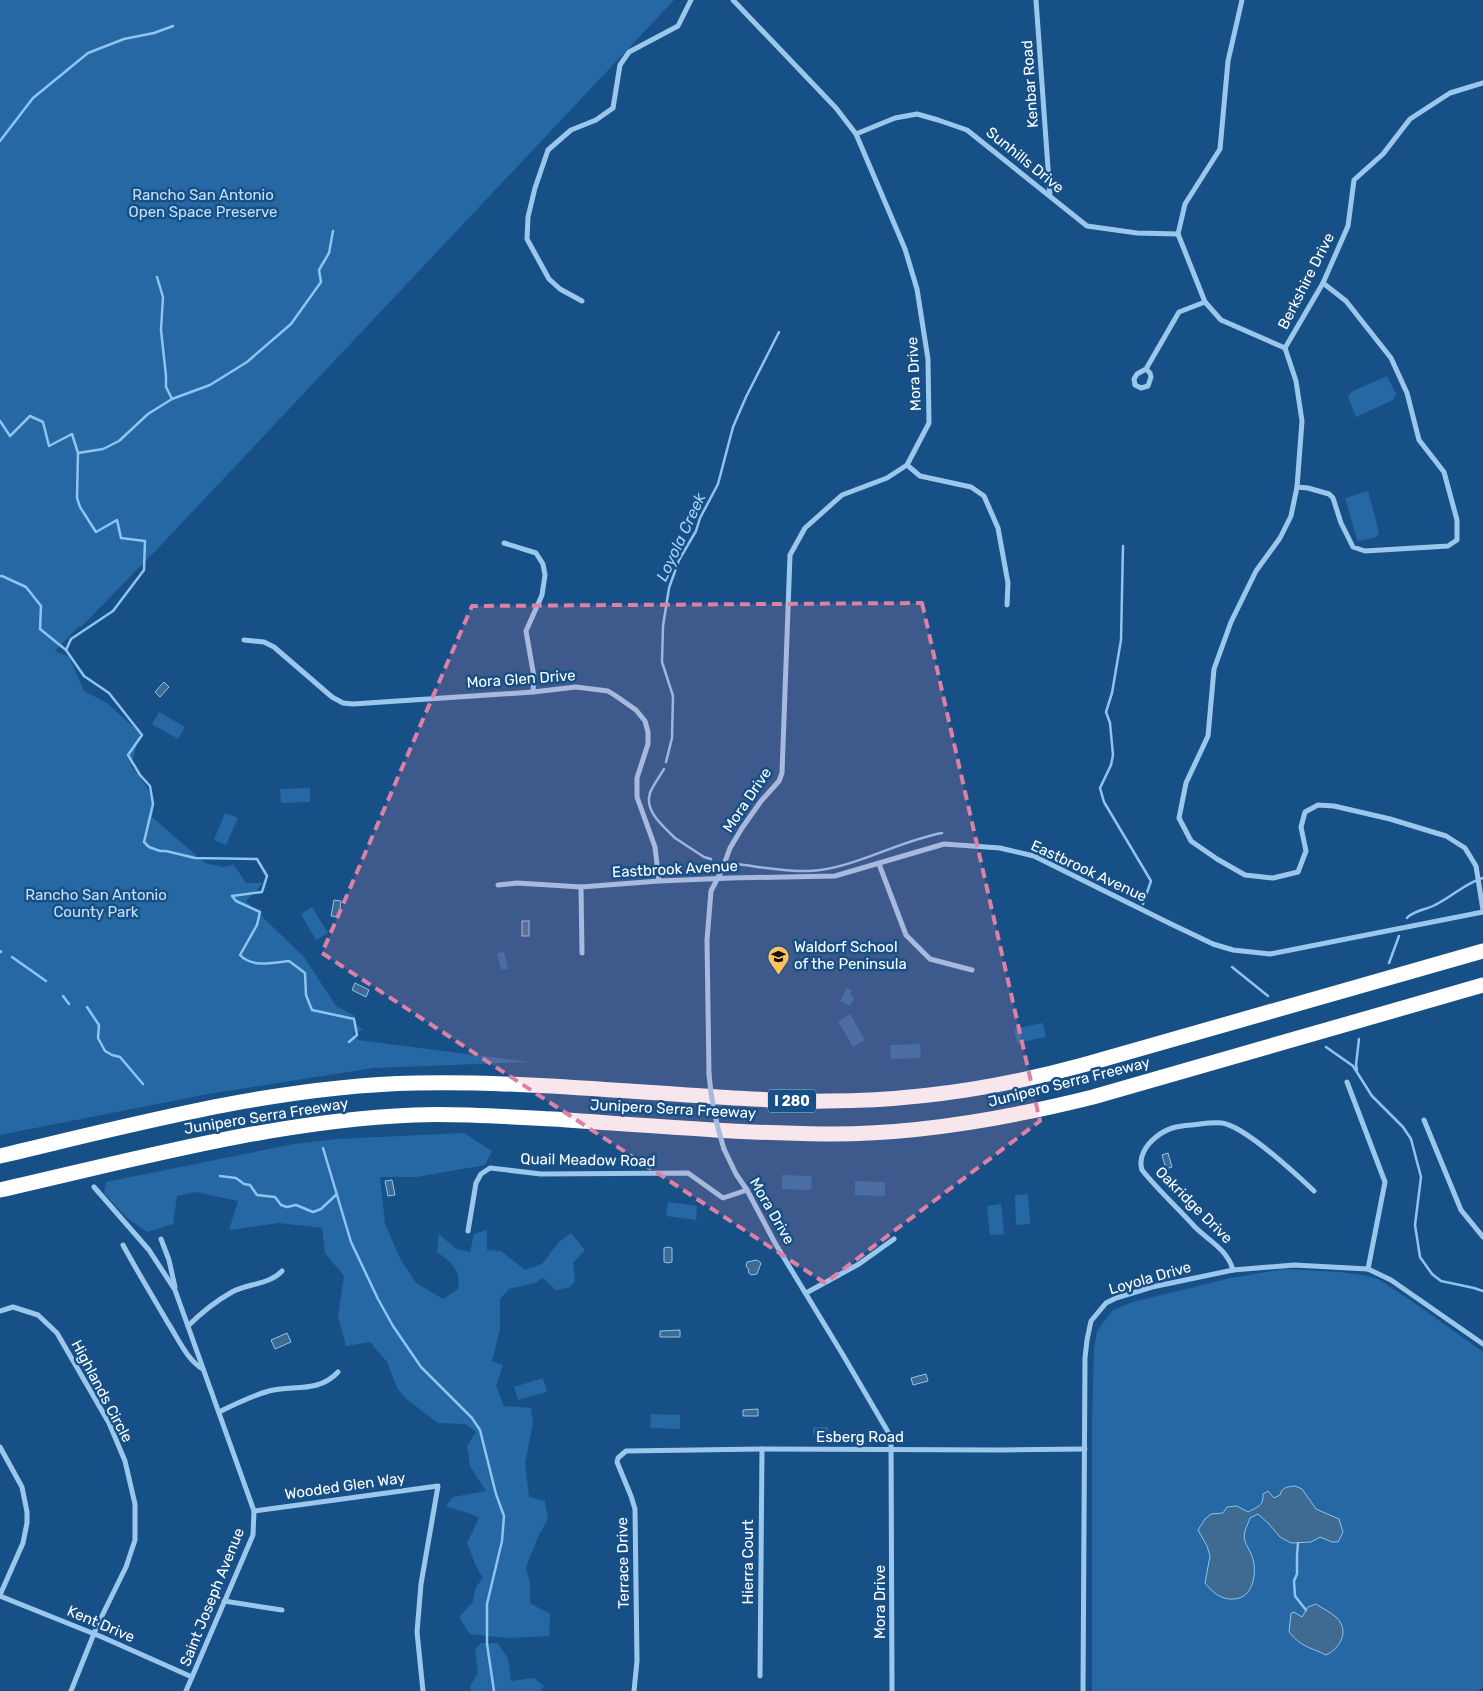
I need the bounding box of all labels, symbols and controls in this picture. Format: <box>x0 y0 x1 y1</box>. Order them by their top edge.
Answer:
street label: Kenbar Road <box>1018 40 1042 128</box>
street label: Sunhills Drive <box>982 123 1068 197</box>
park label: Rancho San Antonio Open Space Preserve <box>129 186 277 221</box>
street label: Berkshire Drive <box>1274 230 1338 332</box>
street label: Mora Drive <box>903 337 925 411</box>
water label: Loyola Creek <box>652 489 710 584</box>
street label: Mora Glen Drive <box>466 666 576 692</box>
street label: Mora Drive <box>719 764 775 836</box>
street label: Eastbrook Avenue <box>1028 836 1150 906</box>
street label: Eastbrook Avenue <box>612 857 738 881</box>
park label: Rancho San Antonio County Park <box>25 886 167 921</box>
place label: Waldorf School of the Peninsula <box>794 938 907 973</box>
school or university icon: Waldorf School of the Peninsula <box>766 944 790 975</box>
street label: Junipero Serra Freeway <box>986 1053 1152 1111</box>
road number: I 280 <box>768 1090 816 1112</box>
street label: Junipero Serra Freeway <box>182 1094 350 1138</box>
street label: Junipero Serra Freeway <box>590 1096 756 1122</box>
street label: Quail Meadow Road <box>520 1150 656 1170</box>
street label: Oakridge Drive <box>1152 1163 1236 1247</box>
street label: Mora Drive <box>746 1174 798 1248</box>
street label: Loyola Drive <box>1107 1258 1193 1298</box>
street label: Highlands Circle <box>67 1337 137 1445</box>
street label: Esberg Road <box>816 1428 904 1446</box>
street label: Wooded Glen Way <box>283 1469 407 1503</box>
street label: Terrace Drive <box>613 1517 633 1609</box>
street label: Hierra Court <box>739 1519 757 1605</box>
street label: Saint Joseph Avenue <box>176 1525 248 1669</box>
street label: Mora Drive <box>871 1565 889 1639</box>
street label: Kent Drive <box>65 1602 137 1646</box>

